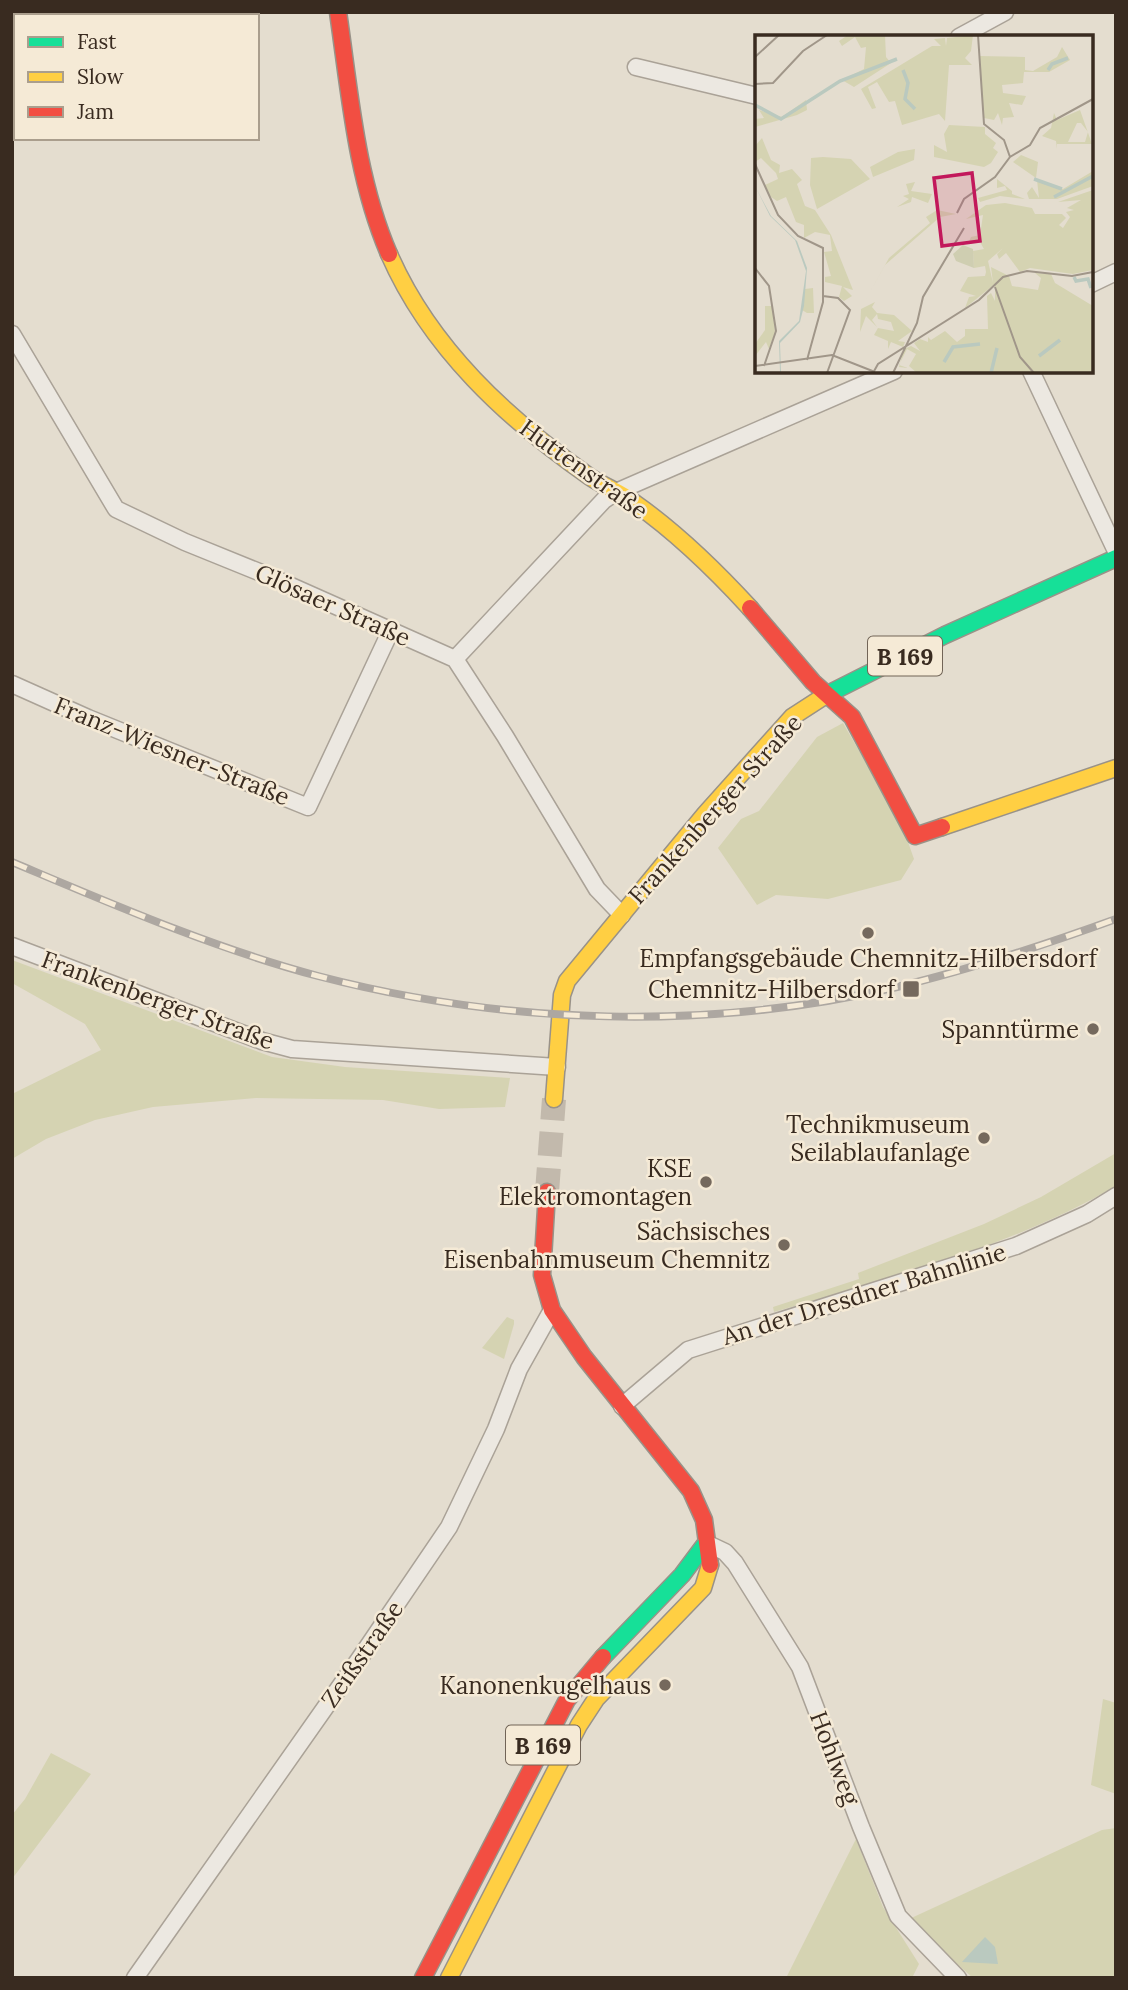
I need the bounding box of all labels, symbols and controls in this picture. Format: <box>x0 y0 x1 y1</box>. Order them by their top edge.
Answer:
legend <box>14 14 259 140</box>
text: Fast <box>77 28 117 55</box>
inset map <box>755 35 1093 373</box>
text: Slow <box>77 63 124 90</box>
text: Jam <box>76 98 114 125</box>
street label: Huttenstraße <box>514 412 654 526</box>
street label: Glösaer Straße <box>251 557 415 653</box>
road number: B 169 <box>868 636 942 676</box>
street label: Franz-Wiesner-Straße <box>50 690 294 812</box>
street label: Frankenberger Straße <box>621 707 809 911</box>
marker: Empfangsgebäude Chemnitz-Hilbersdorf <box>860 925 876 941</box>
street label: Frankenberger Straße <box>37 943 279 1057</box>
place label: Empfangsgebäude Chemnitz-Hilbersdorf <box>639 943 1099 974</box>
place label: Chemnitz-Hilbersdorf <box>648 974 897 1005</box>
marker: Chemnitz-Hilbersdorf <box>901 979 921 999</box>
place label: Spanntürme <box>941 1014 1079 1045</box>
marker: Spanntürme <box>1085 1021 1101 1037</box>
place label: Technikmuseum Seilablaufanlage <box>786 1109 970 1168</box>
marker: Technikmuseum Seilablaufanlage <box>976 1130 992 1146</box>
place label: KSE Elektromontagen <box>499 1153 692 1212</box>
marker: KSE Elektromontagen <box>698 1174 714 1190</box>
place label: Sächsisches Eisenbahnmuseum Chemnitz <box>443 1216 770 1275</box>
street label: An der Dresdner Bahnlinie <box>718 1236 1009 1352</box>
marker: Sächsisches Eisenbahnmuseum Chemnitz <box>776 1237 792 1253</box>
street label: Zeißstraße <box>314 1595 410 1713</box>
place label: Kanonenkugelhaus <box>440 1670 651 1701</box>
marker: Kanonenkugelhaus <box>657 1677 673 1693</box>
street label: Hohlweg <box>803 1707 867 1810</box>
road number: B 169 <box>506 1726 580 1764</box>

